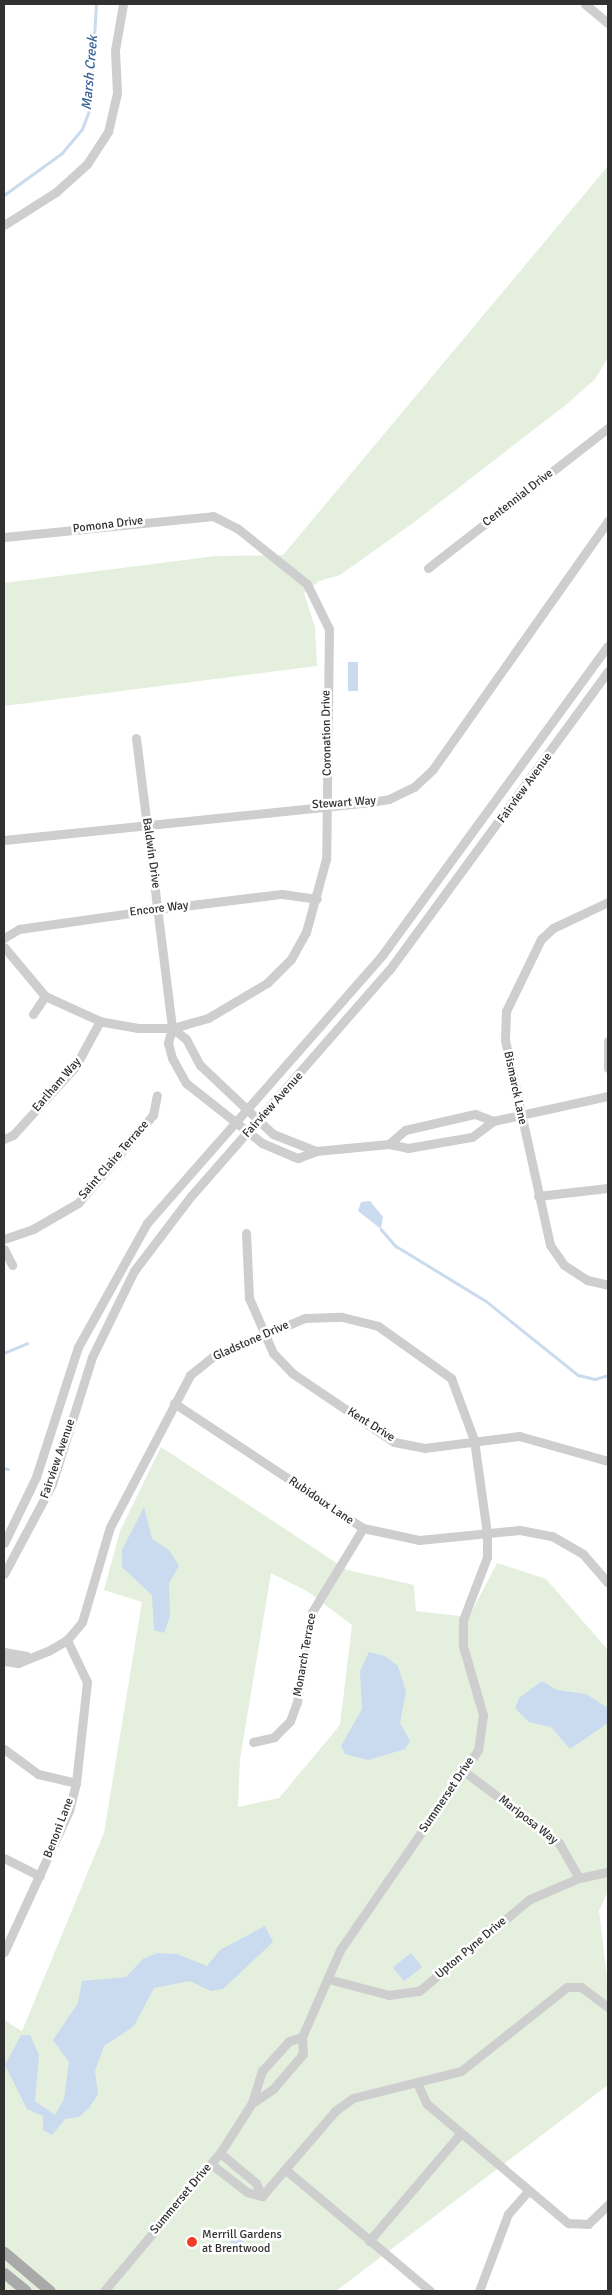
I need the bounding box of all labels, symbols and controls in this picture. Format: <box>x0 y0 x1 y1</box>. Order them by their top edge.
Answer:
water label: Marsh Creek <box>78 35 102 111</box>
street label: Centennial Drive <box>480 466 556 530</box>
street label: Pomona Drive <box>72 514 144 536</box>
street label: Coronation Drive <box>319 690 335 776</box>
street label: Fairview Avenue <box>495 750 555 826</box>
street label: Stewart Way <box>312 794 376 812</box>
street label: Baldwin Drive <box>139 817 163 889</box>
street label: Encore Way <box>129 898 189 920</box>
street label: Bismarck Lane <box>500 1050 530 1126</box>
street label: Earlham Way <box>30 1055 84 1115</box>
street label: Fairview Avenue <box>240 1069 306 1141</box>
street label: Saint Claire Terrace <box>76 1118 152 1202</box>
street label: Gladstone Drive <box>211 1318 291 1364</box>
street label: Kent Drive <box>345 1405 397 1445</box>
street label: Fairview Avenue <box>38 1417 78 1501</box>
street label: Rubidoux Lane <box>286 1474 356 1528</box>
street label: Monarch Terrace <box>291 1612 319 1698</box>
street label: Summerset Drive <box>417 1755 477 1835</box>
street label: Mariposa Way <box>495 1792 561 1848</box>
street label: Benoni Lane <box>41 1796 77 1860</box>
street label: Upton Pyne Drive <box>433 1914 509 1982</box>
street label: Summerset Drive <box>147 2161 215 2237</box>
place label: Merrill Gardens at Brentwood <box>202 2228 282 2256</box>
marker: Merrill Gardens at Brentwood <box>186 2236 198 2248</box>

